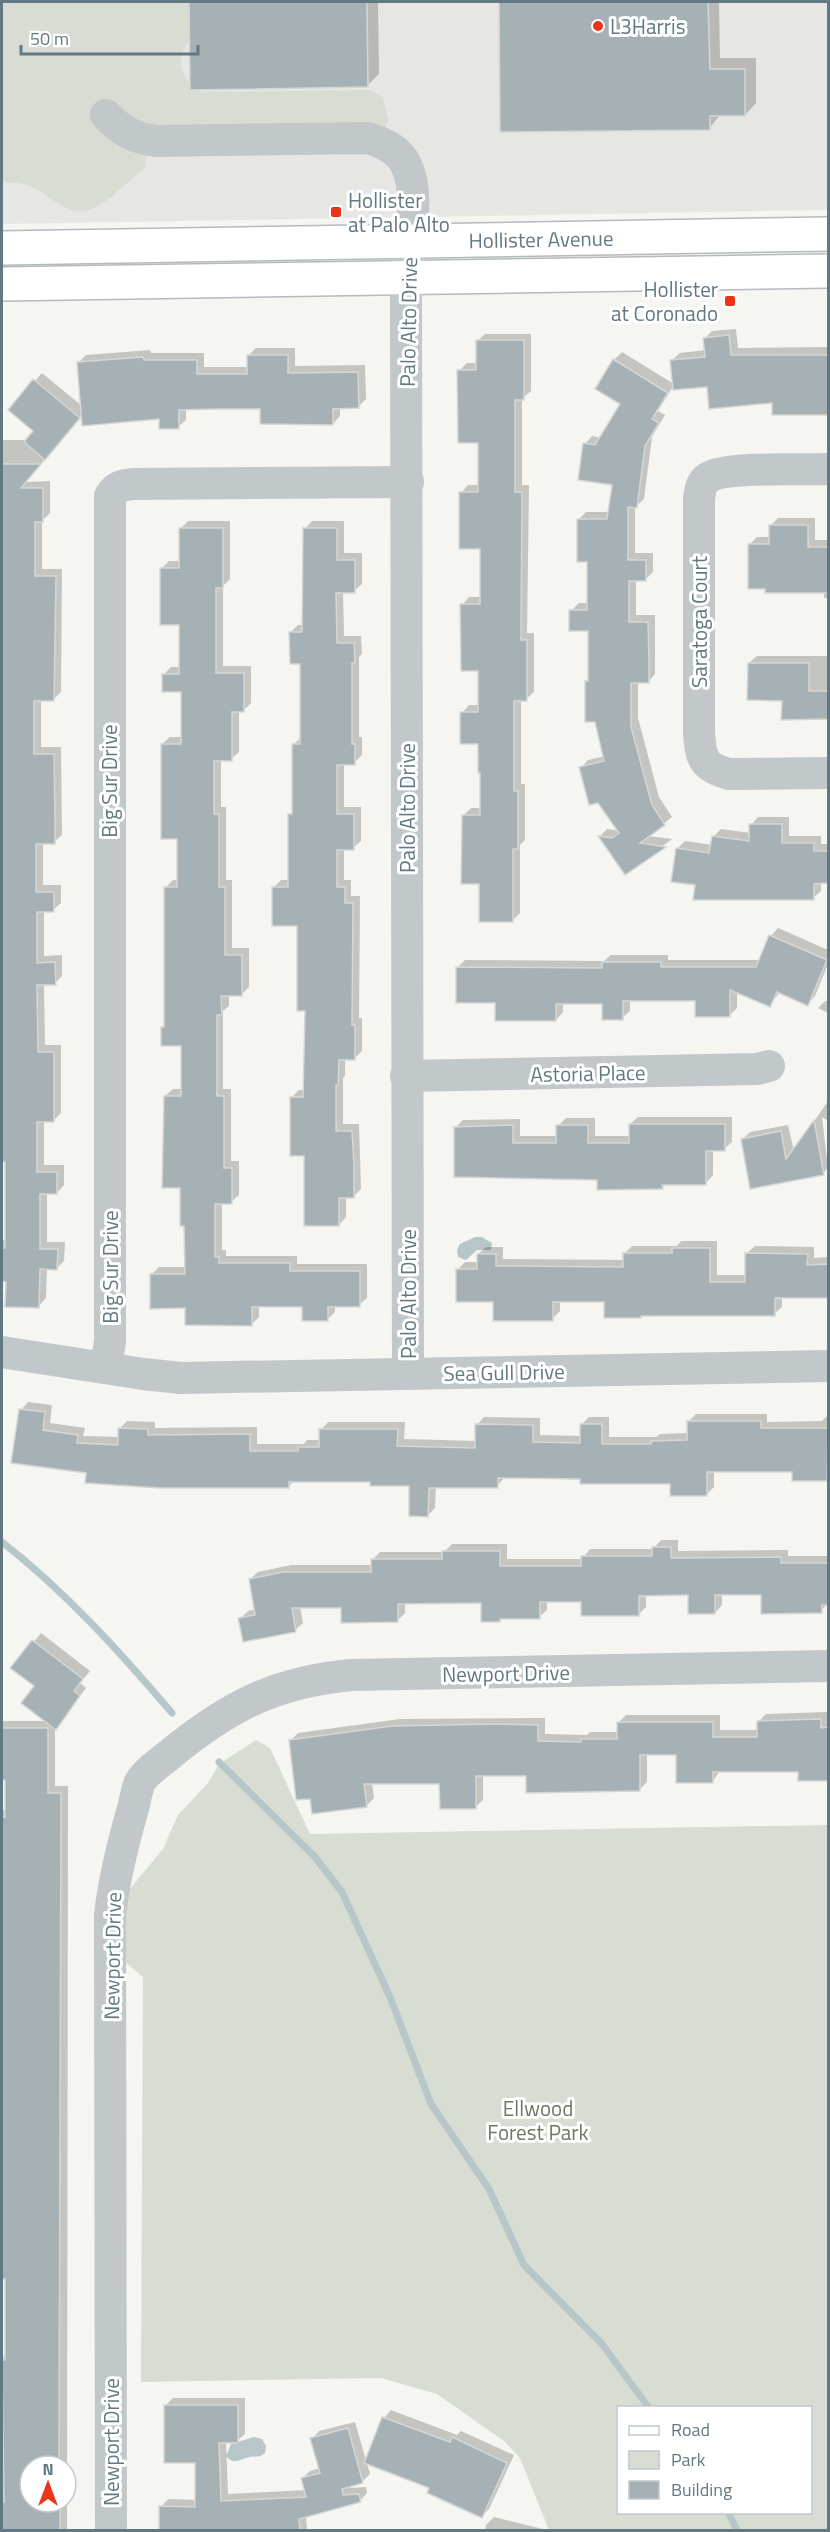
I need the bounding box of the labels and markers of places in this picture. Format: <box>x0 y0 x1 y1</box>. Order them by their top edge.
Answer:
place label: L3Harris <box>610 10 685 42</box>
marker: L3Harris <box>591 19 605 33</box>
place label: Hollister at Palo Alto <box>348 184 450 240</box>
marker: Hollister at Palo Alto <box>329 205 343 219</box>
place label: Hollister at Coronado <box>611 273 718 329</box>
marker: Hollister at Coronado <box>723 294 737 308</box>

